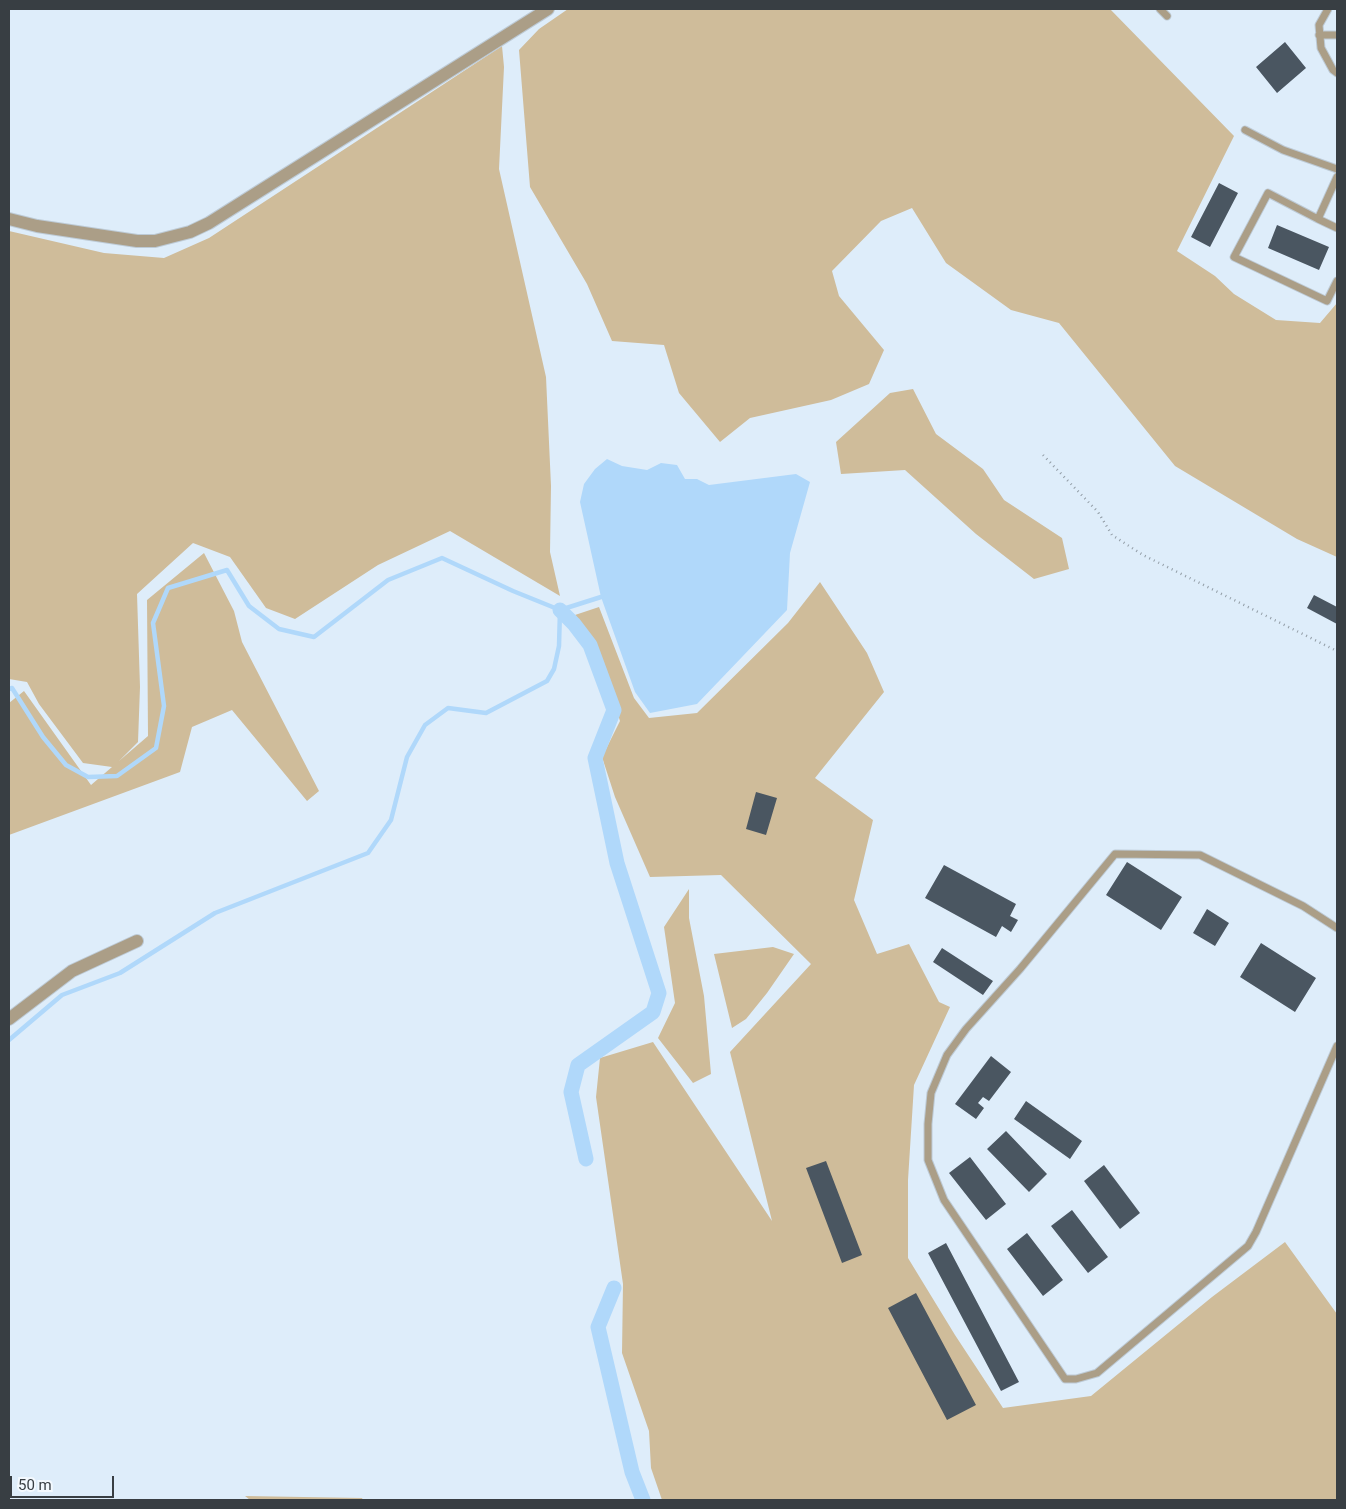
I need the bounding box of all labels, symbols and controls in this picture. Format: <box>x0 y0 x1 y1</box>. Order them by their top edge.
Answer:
scale bar <box>12 1466 116 1498</box>
text: 50 m <box>18 1476 52 1494</box>

